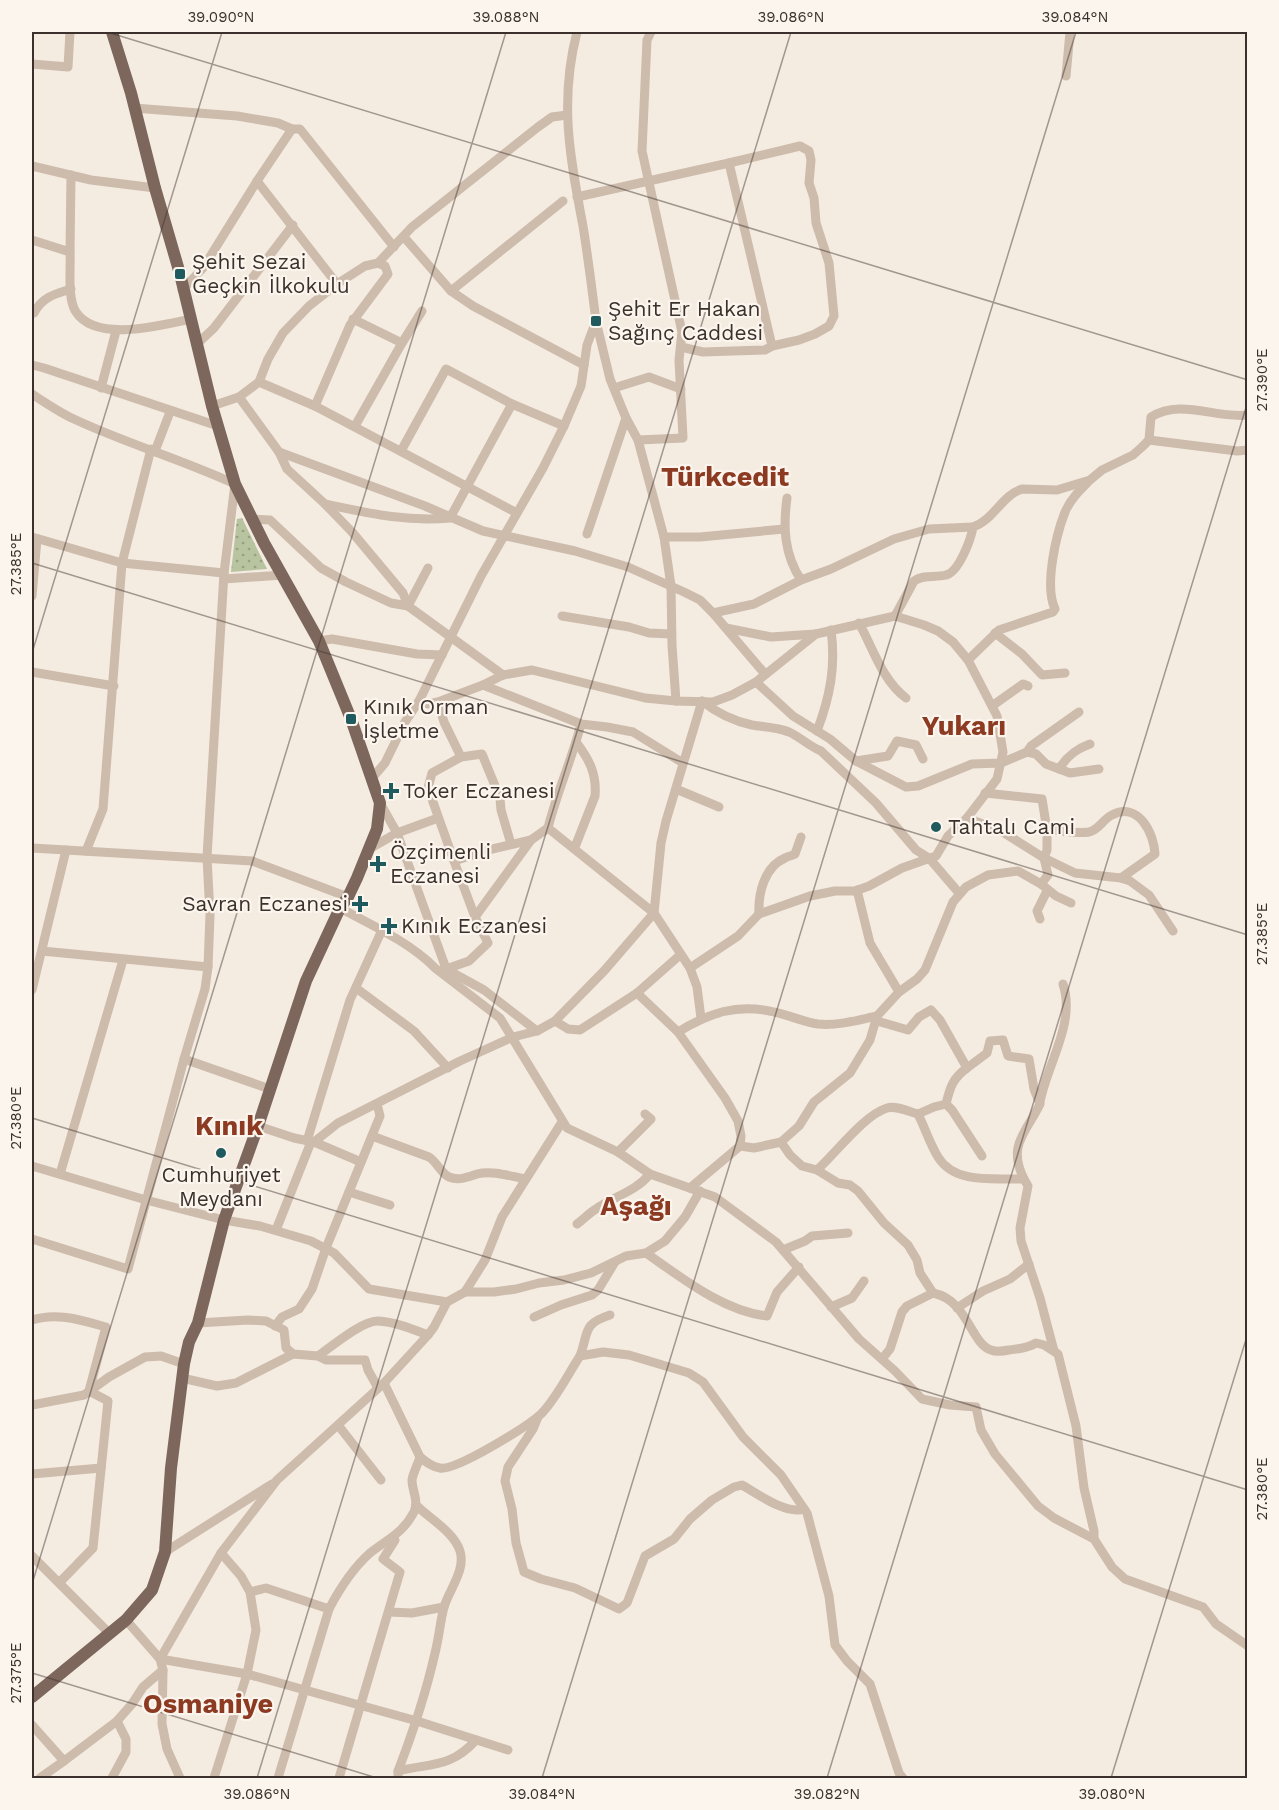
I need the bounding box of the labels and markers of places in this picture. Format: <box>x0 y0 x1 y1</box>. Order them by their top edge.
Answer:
place label: Şehit Sezai Geçkin İlkokulu <box>192 249 350 298</box>
marker: Şehit Sezai Geçkin İlkokulu <box>173 267 187 281</box>
place label: Şehit Er Hakan Sağınç Caddesi <box>608 296 763 345</box>
marker: Şehit Er Hakan Sağınç Caddesi <box>589 314 603 328</box>
place label: Kınık Orman İşletme <box>363 694 489 743</box>
marker: Kınık Orman İşletme <box>344 712 358 726</box>
place label: Toker Eczanesi <box>403 778 555 803</box>
marker: Toker Eczanesi <box>384 784 398 798</box>
place label: Tahtalı Cami <box>948 814 1075 839</box>
marker: Tahtalı Cami <box>929 820 943 834</box>
place label: Özçimenli Eczanesi <box>390 839 491 888</box>
marker: Özçimenli Eczanesi <box>371 857 385 871</box>
place label: Savran Eczanesi <box>182 891 348 916</box>
marker: Savran Eczanesi <box>353 897 367 911</box>
place label: Kınık Eczanesi <box>401 913 547 938</box>
marker: Kınık Eczanesi <box>382 919 396 933</box>
marker: Cumhuriyet Meydanı <box>214 1146 228 1160</box>
place label: Cumhuriyet Meydanı <box>162 1162 281 1211</box>

